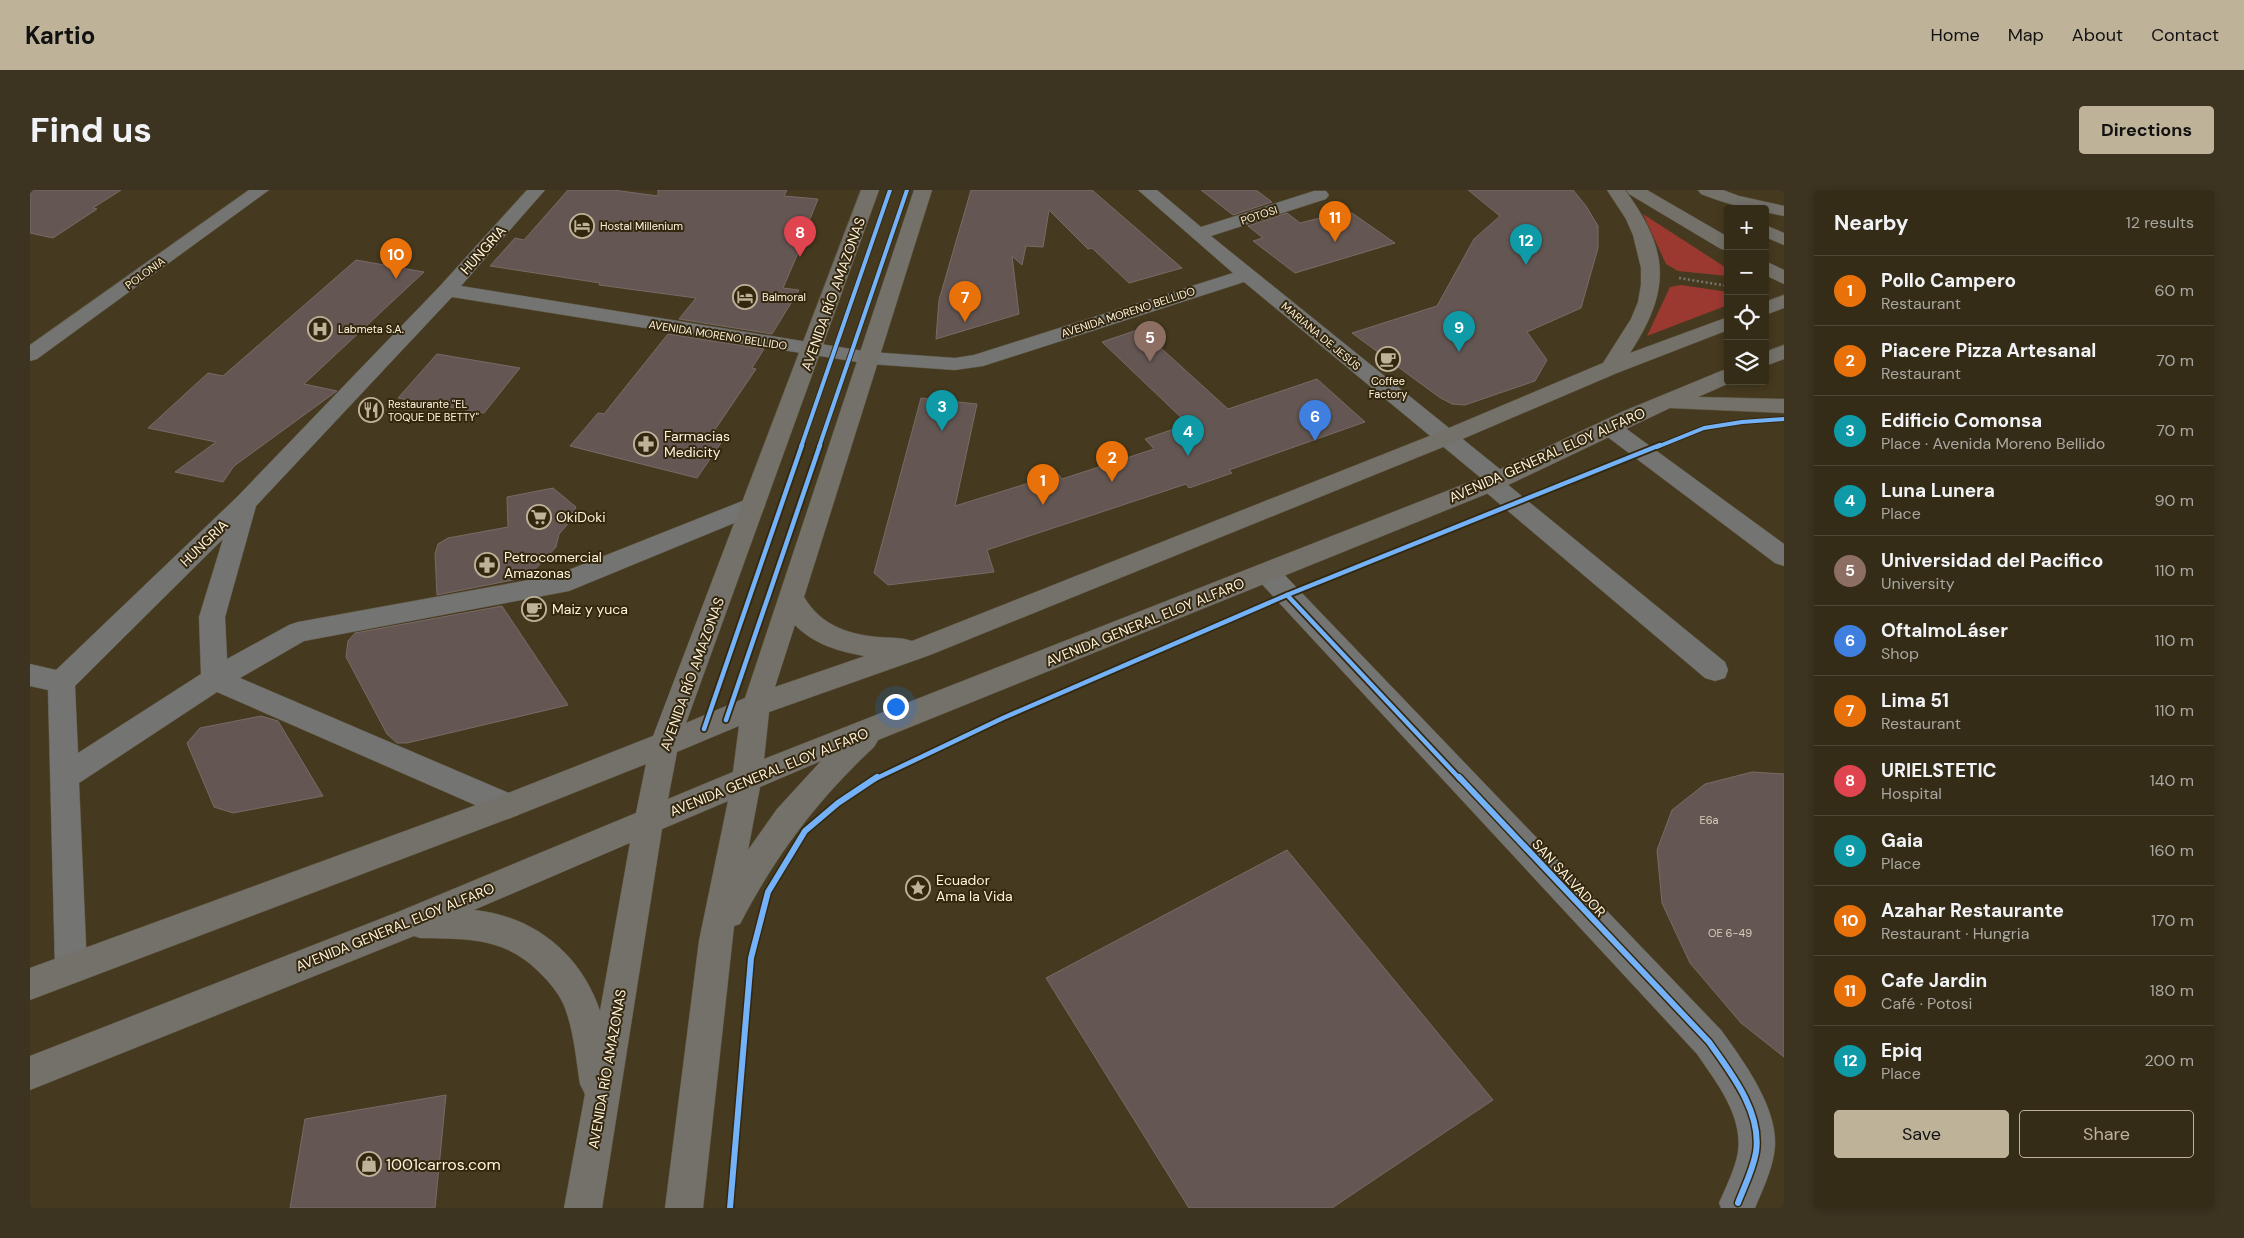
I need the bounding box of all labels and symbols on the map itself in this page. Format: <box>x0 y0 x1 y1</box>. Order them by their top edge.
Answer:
pin: 11 <box>1319 201 1351 242</box>
street label: POTOSI <box>1239 203 1279 227</box>
hotel icon: Hostal Millenium <box>569 213 595 239</box>
street label: AVENIDA RÍO AMAZONAS <box>797 215 869 373</box>
pin: 8 <box>784 216 816 257</box>
place label: Hostal Millenium <box>600 219 683 233</box>
street label: HUNGRIA <box>456 222 510 278</box>
pin: 12 <box>1510 224 1542 265</box>
pin: 10 <box>380 238 412 279</box>
street label: POLONIA <box>122 254 168 292</box>
pin: 7 <box>949 281 981 322</box>
hotel icon: Balmoral <box>732 284 758 310</box>
street label: AVENIDA MORENO BELLIDO <box>1059 284 1197 340</box>
place label: Balmoral <box>762 290 806 304</box>
street label: MARIANA DE JESÚS <box>1279 299 1363 373</box>
pin: 9 <box>1443 311 1475 352</box>
hospital icon: Labmeta S.A. <box>307 316 333 342</box>
street label: AVENIDA MORENO BELLIDO <box>648 317 788 353</box>
pin: 5 <box>1134 321 1166 362</box>
place label: Labmeta S.A. <box>338 322 404 336</box>
cafe icon: Coffee Factory <box>1375 346 1401 372</box>
place label: Coffee Factory <box>1369 374 1407 401</box>
pin: 3 <box>926 390 958 431</box>
restaurant icon: Restaurante "EL TOQUE DE BETTY" <box>358 397 384 423</box>
place label: Restaurante "EL TOQUE DE BETTY" <box>388 397 479 424</box>
pin: 6 <box>1299 400 1331 441</box>
street label: AVENIDA GENERAL ELOY ALFARO <box>1446 403 1648 507</box>
pin: 4 <box>1172 415 1204 456</box>
place label: Farmacias Medicity <box>664 427 730 461</box>
pharmacy icon: Farmacias Medicity <box>633 431 659 457</box>
pin: 2 <box>1096 441 1128 482</box>
pin: 1 <box>1027 464 1059 505</box>
supermarket icon: OkiDoki <box>526 504 552 530</box>
place label: OkiDoki <box>556 508 606 526</box>
street label: HUNGRIA <box>176 516 232 570</box>
place label: Petrocomercial Amazonas <box>504 548 602 582</box>
pharmacy icon: Petrocomercial Amazonas <box>474 552 500 578</box>
street label: AVENIDA GENERAL ELOY ALFARO <box>1043 574 1247 670</box>
street label: AVENIDA RÍO AMAZONAS <box>656 595 728 753</box>
cafe icon: Maiz y yuca <box>521 596 547 622</box>
place label: Maiz y yuca <box>552 600 628 618</box>
your location <box>883 694 909 720</box>
street label: AVENIDA GENERAL ELOY ALFARO <box>667 724 871 820</box>
house number: E6a <box>1699 813 1719 827</box>
street label: SAN SALVADOR <box>1528 835 1610 921</box>
place label: Ecuador Ama la Vida <box>936 871 1013 905</box>
place icon: Ecuador Ama la Vida <box>905 875 931 901</box>
street label: AVENIDA GENERAL ELOY ALFARO <box>293 879 497 975</box>
house number: OE 6-49 <box>1708 926 1752 940</box>
street label: AVENIDA RÍO AMAZONAS <box>584 988 630 1150</box>
shop icon: 1001carros.com <box>356 1151 382 1177</box>
place label: 1001carros.com <box>386 1154 501 1175</box>

